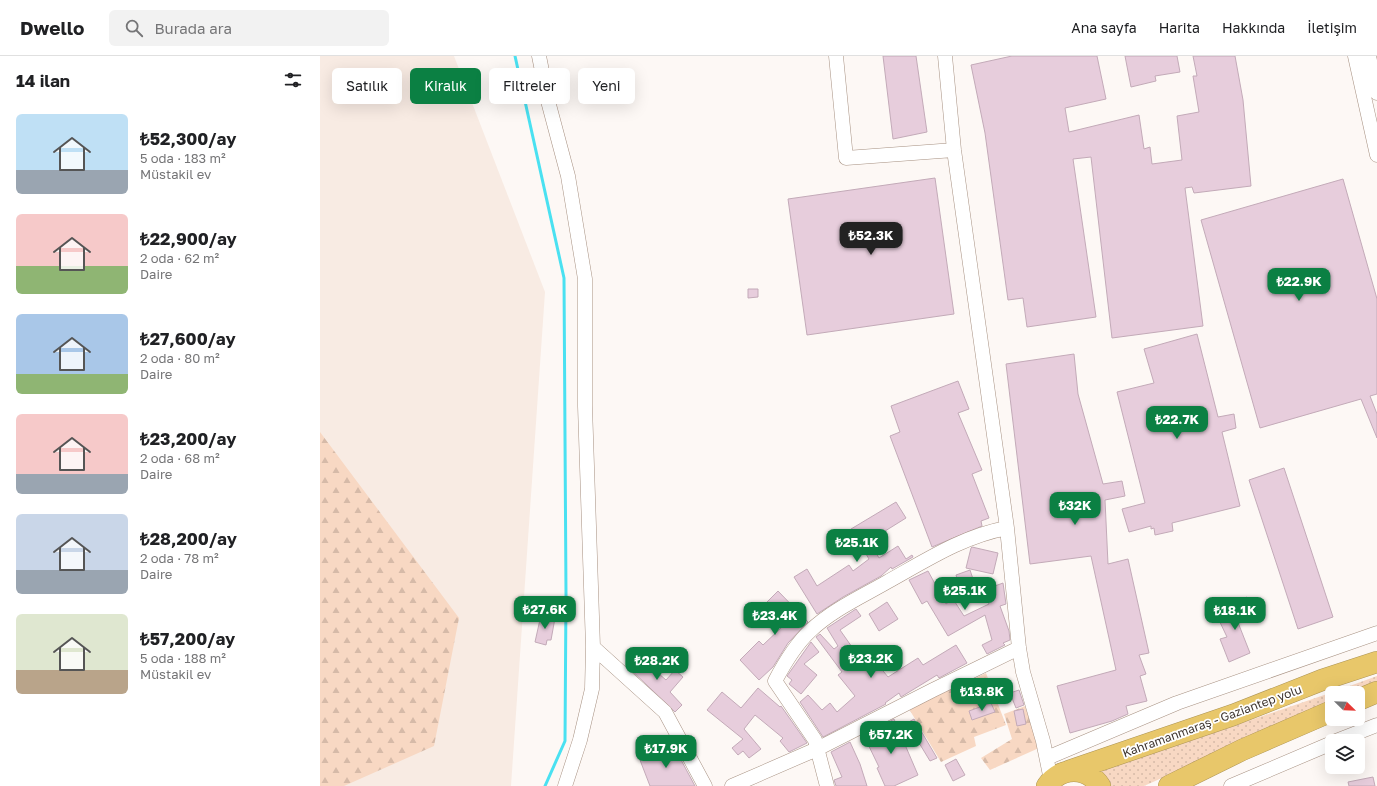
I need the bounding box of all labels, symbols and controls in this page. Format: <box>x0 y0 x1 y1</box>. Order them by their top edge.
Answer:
search box <box>109 10 389 46</box>
text: Dwello <box>20 16 85 39</box>
icon: search <box>123 17 145 39</box>
text: Burada ara <box>155 19 232 37</box>
text: Ana sayfa <box>1071 19 1137 36</box>
text: Harita <box>1159 19 1200 36</box>
text: Hakkında <box>1222 19 1285 36</box>
text: İletişim <box>1307 19 1357 36</box>
chip: Satılık <box>332 68 402 104</box>
chip: Kiralık <box>410 68 481 104</box>
chip: Filtreler <box>489 68 570 104</box>
chip: Yeni <box>578 68 635 104</box>
icon: filters <box>282 69 304 91</box>
text: 14 ilan <box>16 70 70 91</box>
text: ₺52,300/ay <box>140 128 236 149</box>
icon: home <box>48 130 96 178</box>
text: 5 oda · 183 m² <box>140 150 226 166</box>
text: Müstakil ev <box>140 166 211 182</box>
pin: ₺52.3K <box>838 222 904 256</box>
text: ₺52.3K <box>849 227 893 243</box>
text: ₺22,900/ay <box>140 228 237 249</box>
icon: home <box>48 230 96 278</box>
text: 2 oda · 62 m² <box>140 250 219 266</box>
text: Daire <box>140 266 172 282</box>
pin: ₺22.9K <box>1266 268 1332 302</box>
text: ₺22.9K <box>1276 273 1322 289</box>
text: ₺27,600/ay <box>140 328 236 349</box>
icon: home <box>48 330 96 378</box>
text: 2 oda · 80 m² <box>140 350 220 366</box>
text: Daire <box>140 366 172 382</box>
pin: ₺22.7K <box>1144 406 1210 440</box>
text: ₺22.7K <box>1155 411 1199 427</box>
text: ₺23,200/ay <box>140 428 236 449</box>
icon: home <box>48 430 96 478</box>
text: 2 oda · 68 m² <box>140 450 220 466</box>
text: Daire <box>140 466 172 482</box>
pin: ₺32K <box>1051 492 1099 526</box>
text: ₺32K <box>1059 497 1091 513</box>
text: ₺28,200/ay <box>140 528 237 549</box>
pin: ₺25.1K <box>824 529 890 563</box>
icon: home <box>48 530 96 578</box>
text: ₺25.1K <box>835 534 879 550</box>
text: 2 oda · 78 m² <box>140 550 219 566</box>
text: Daire <box>140 566 172 582</box>
pin: ₺25.1K <box>932 577 998 611</box>
text: ₺25.1K <box>943 582 987 598</box>
pin: ₺27.6K <box>512 596 578 630</box>
pin: ₺18.1K <box>1202 597 1268 631</box>
text: ₺27.6K <box>523 601 567 617</box>
pin: ₺23.4K <box>742 602 808 636</box>
text: ₺18.1K <box>1214 602 1256 618</box>
text: ₺23.4K <box>752 607 798 623</box>
text: ₺57,200/ay <box>140 628 235 649</box>
icon: home <box>48 630 96 678</box>
pin: ₺23.2K <box>838 645 904 679</box>
pin: ₺28.2K <box>624 647 690 681</box>
text: 5 oda · 188 m² <box>140 650 226 666</box>
text: ₺23.2K <box>849 650 893 666</box>
text: ₺28.2K <box>634 652 680 668</box>
text: Müstakil ev <box>140 666 211 682</box>
pin: ₺13.8K <box>949 678 1015 712</box>
street label: Kahramanmaraş - Gaziantep yolu <box>1120 682 1304 760</box>
text: ₺13.8K <box>960 683 1004 699</box>
north arrow <box>1325 686 1365 726</box>
map controls <box>1325 686 1365 774</box>
pin: ₺57.2K <box>858 721 924 755</box>
text: ₺57.2K <box>869 726 913 742</box>
button: layers <box>1325 734 1365 774</box>
pin: ₺17.9K <box>633 735 699 769</box>
text: ₺17.9K <box>644 740 688 756</box>

